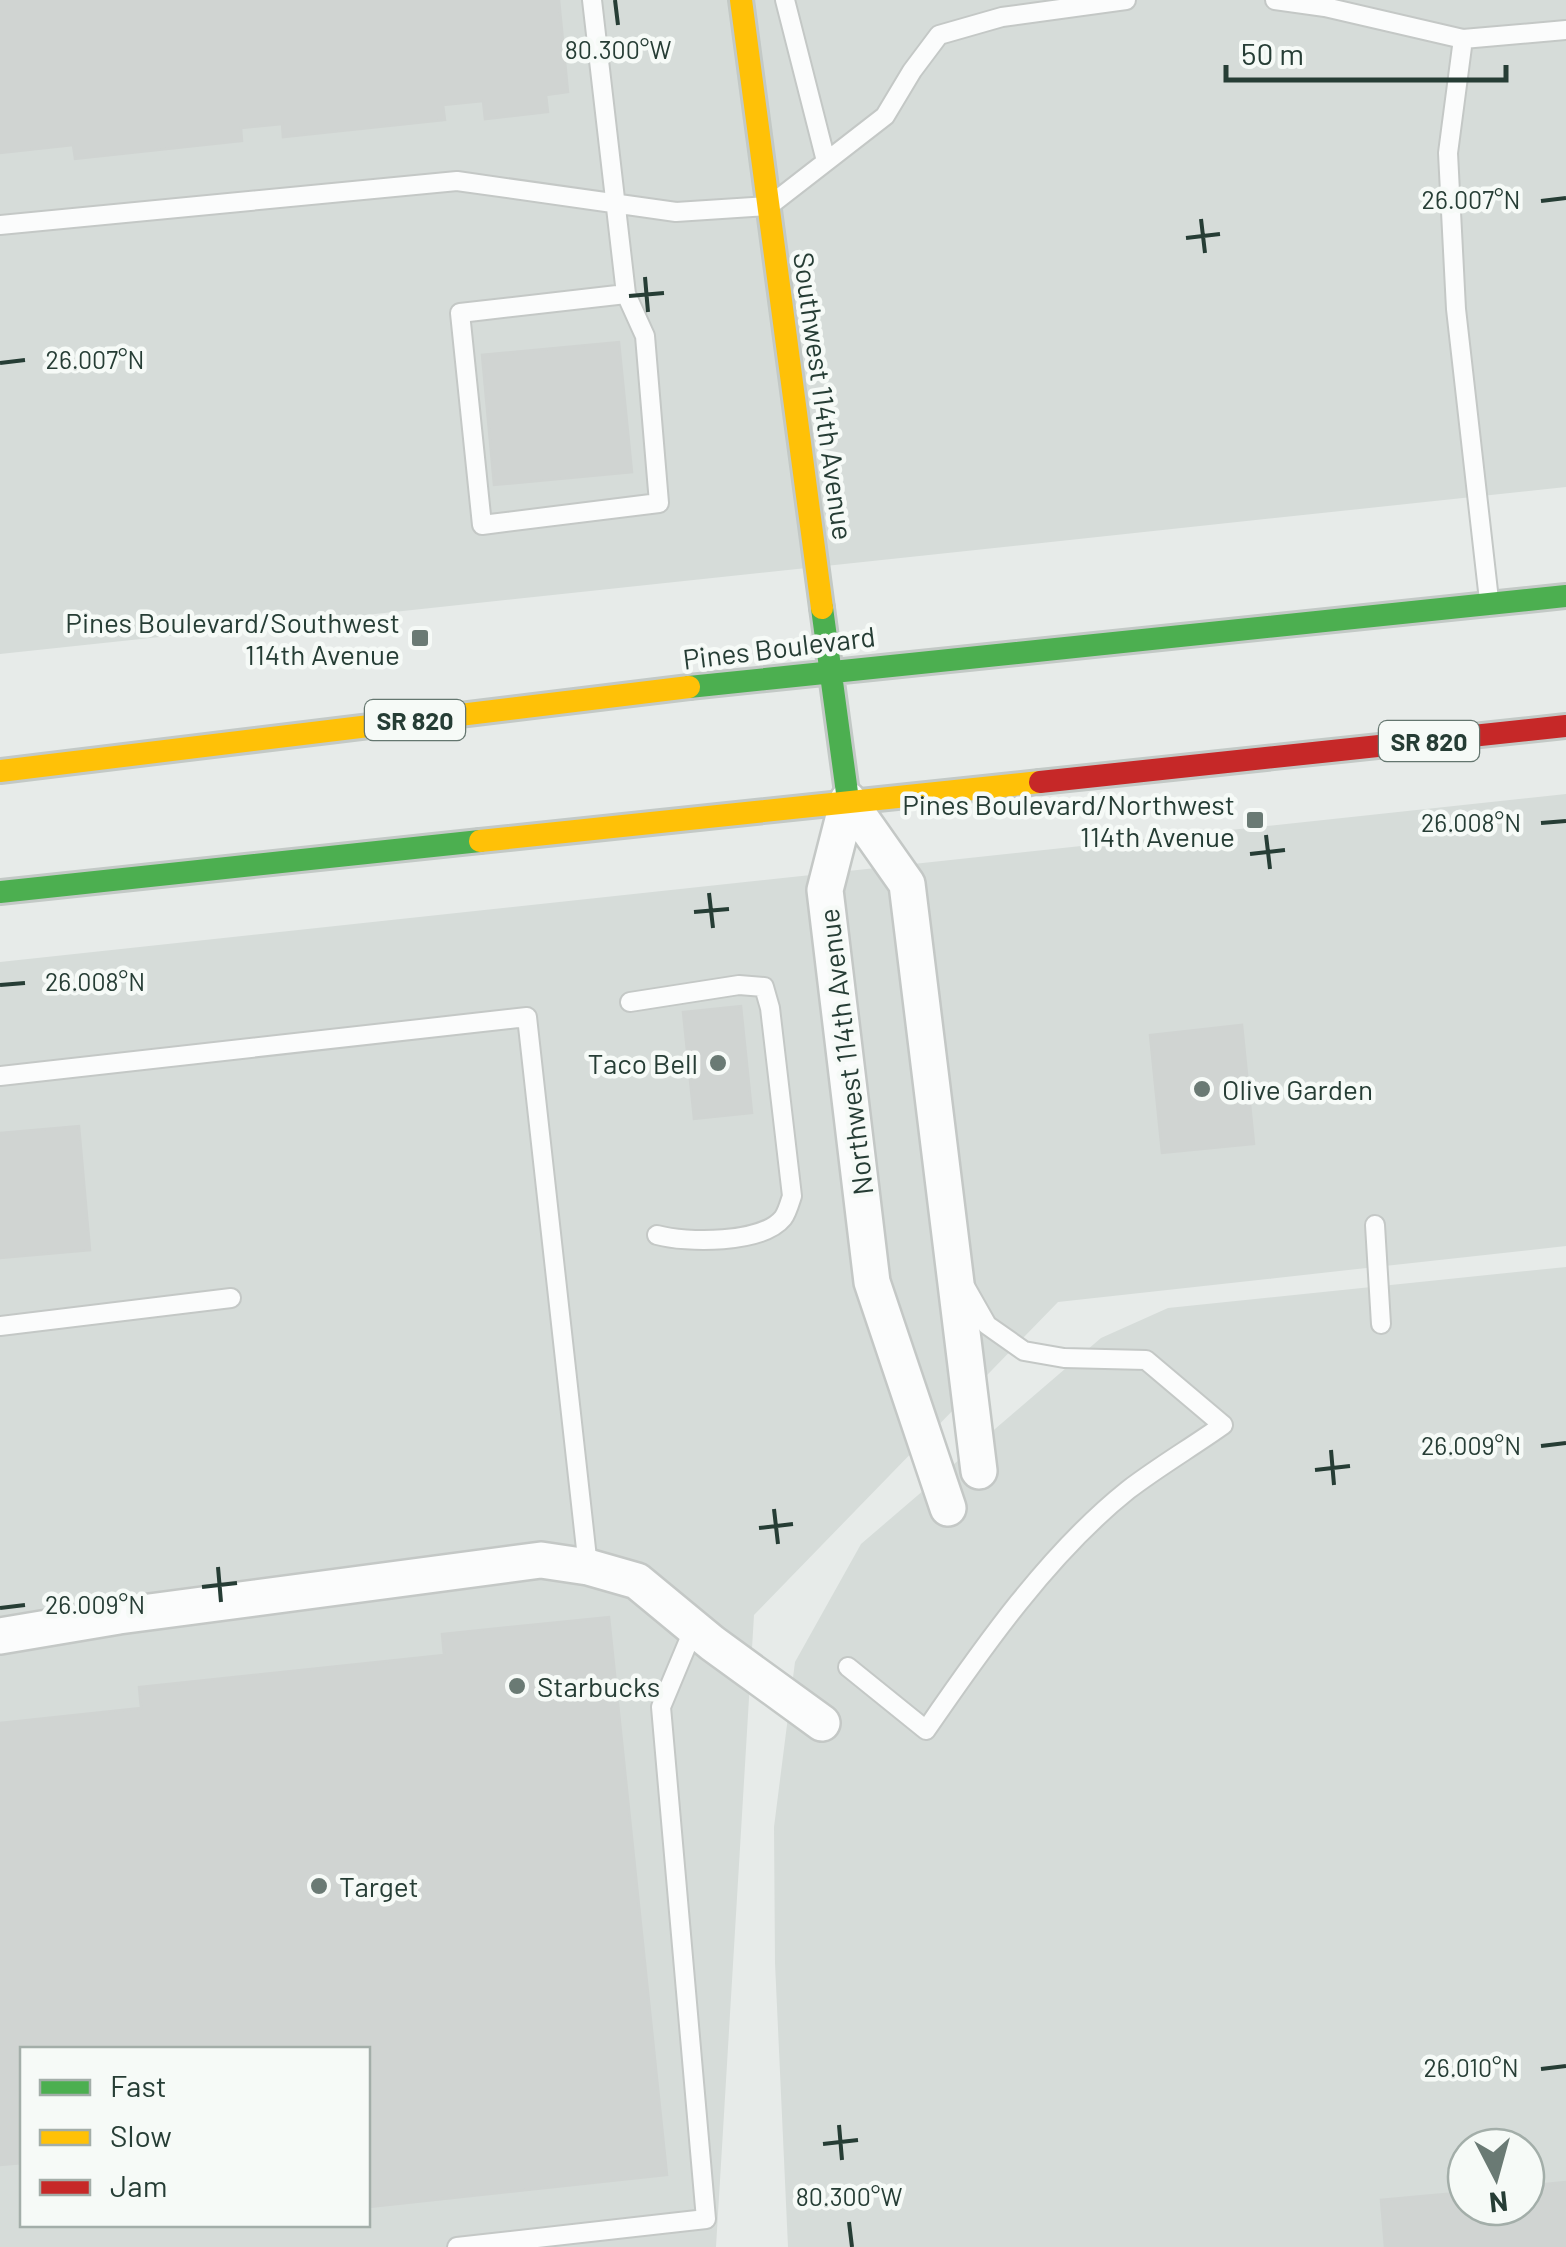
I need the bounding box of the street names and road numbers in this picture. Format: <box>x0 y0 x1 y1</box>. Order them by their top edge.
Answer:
street label: Southwest 114th Avenue <box>787 250 861 542</box>
street label: Pines Boulevard <box>681 618 877 676</box>
road number: SR 820 <box>365 700 465 740</box>
road number: SR 820 <box>1379 721 1479 761</box>
street label: Northwest 114th Avenue <box>811 907 879 1197</box>

